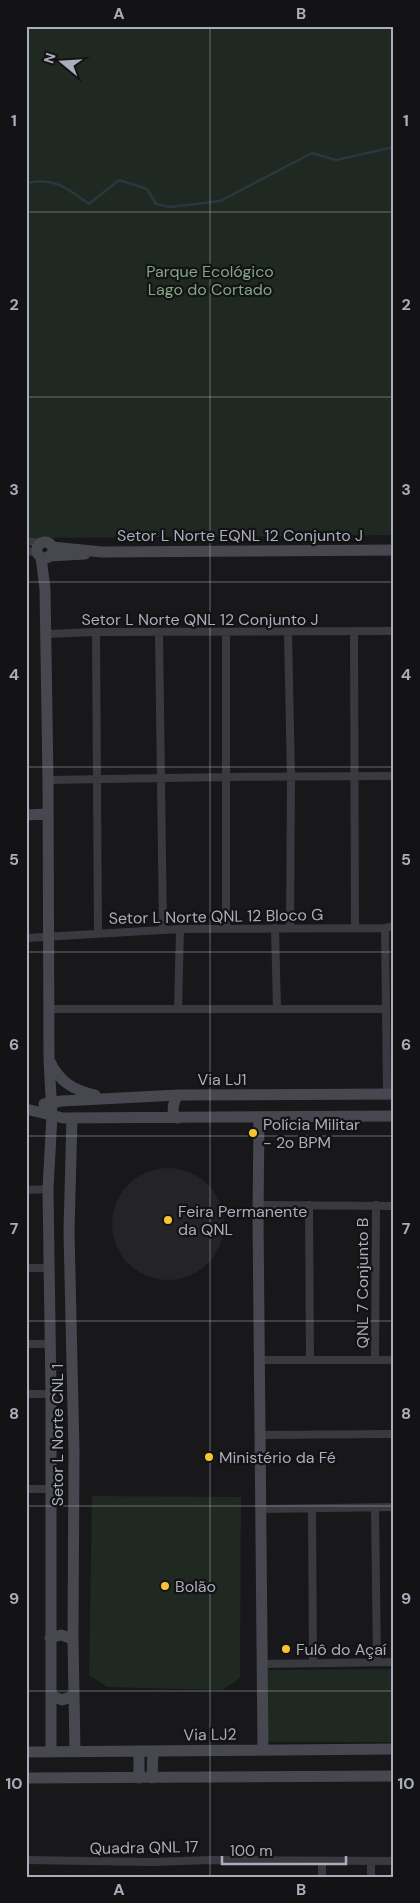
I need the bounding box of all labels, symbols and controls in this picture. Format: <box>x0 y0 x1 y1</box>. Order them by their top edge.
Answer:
text: A <box>113 3 125 24</box>
text: B <box>296 3 306 24</box>
north arrow <box>38 38 88 88</box>
text: N <box>39 50 60 66</box>
text: 1 <box>11 110 17 131</box>
text: 1 <box>403 110 409 131</box>
park label: Parque Ecológico Lago do Cortado <box>146 261 274 300</box>
text: 2 <box>9 294 19 315</box>
text: 2 <box>401 294 411 315</box>
text: 3 <box>9 479 19 500</box>
text: 3 <box>401 479 411 500</box>
street label: Setor L Norte EQNL 12 Conjunto J <box>117 525 363 546</box>
street label: Setor L Norte QNL 12 Conjunto J <box>81 609 319 630</box>
text: 4 <box>9 664 19 685</box>
text: 4 <box>401 664 411 685</box>
text: 5 <box>9 849 19 870</box>
text: 5 <box>401 849 411 870</box>
street label: Setor L Norte QNL 12 Bloco G <box>108 904 324 929</box>
text: 6 <box>9 1034 19 1055</box>
text: 6 <box>401 1034 411 1055</box>
street label: Via LJ1 <box>198 1069 246 1090</box>
place label: Polícia Militar - 2o BPM <box>263 1114 360 1153</box>
marker: Polícia Militar - 2o BPM <box>247 1127 259 1139</box>
place label: Feira Permanente da QNL <box>178 1201 307 1240</box>
marker: Feira Permanente da QNL <box>162 1214 174 1226</box>
text: 7 <box>10 1218 19 1239</box>
street label: QNL 7 Conjunto B <box>352 1218 373 1348</box>
text: 7 <box>402 1218 411 1239</box>
street label: Setor L Norte CNL 1 <box>47 1364 68 1506</box>
text: 8 <box>9 1403 19 1424</box>
text: 8 <box>401 1403 411 1424</box>
place label: Ministério da Fé <box>219 1447 336 1468</box>
marker: Ministério da Fé <box>203 1451 215 1463</box>
place label: Bolão <box>175 1576 216 1597</box>
marker: Bolão <box>159 1580 171 1592</box>
text: 9 <box>9 1588 19 1609</box>
text: 9 <box>401 1588 411 1609</box>
place label: Fulô do Açaí <box>296 1639 387 1660</box>
marker: Fulô do Açaí <box>280 1643 292 1655</box>
street label: Via LJ2 <box>183 1724 237 1745</box>
text: 10 <box>5 1773 23 1794</box>
text: 10 <box>397 1773 415 1794</box>
scale bar <box>222 1833 346 1865</box>
street label: Quadra QNL 17 <box>89 1836 199 1859</box>
text: 100 m <box>230 1841 273 1861</box>
text: A <box>113 1879 125 1900</box>
text: B <box>296 1879 306 1900</box>

